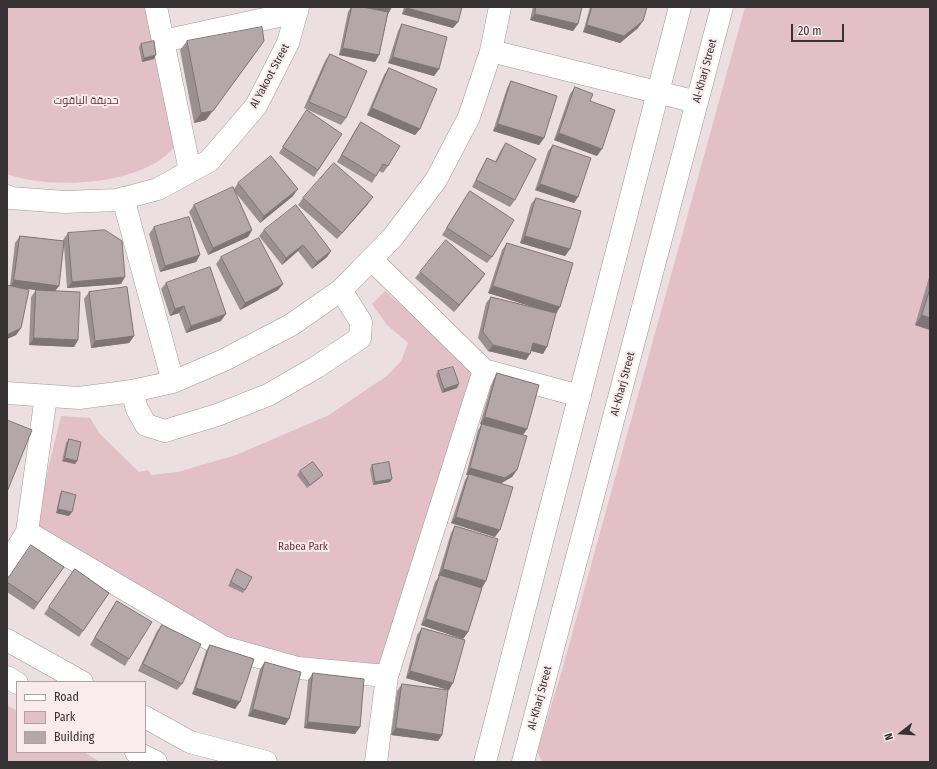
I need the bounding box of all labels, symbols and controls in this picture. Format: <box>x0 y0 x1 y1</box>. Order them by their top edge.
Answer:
scale bar <box>793 16 846 42</box>
text: 20 m <box>798 24 822 38</box>
street label: Al-Kharj Street <box>690 38 720 104</box>
street label: Al Yakoot Street <box>247 42 293 110</box>
park label: حديقة الياقوت <box>53 94 119 108</box>
street label: Al-Kharj Street <box>608 351 638 417</box>
park label: Rabea Park <box>278 540 328 554</box>
street label: Al-Kharj Street <box>525 665 555 731</box>
legend <box>16 681 146 753</box>
text: Road <box>54 690 79 704</box>
text: Park <box>54 710 75 724</box>
north arrow <box>881 713 921 753</box>
text: Building <box>54 730 94 744</box>
text: N <box>882 732 896 742</box>

